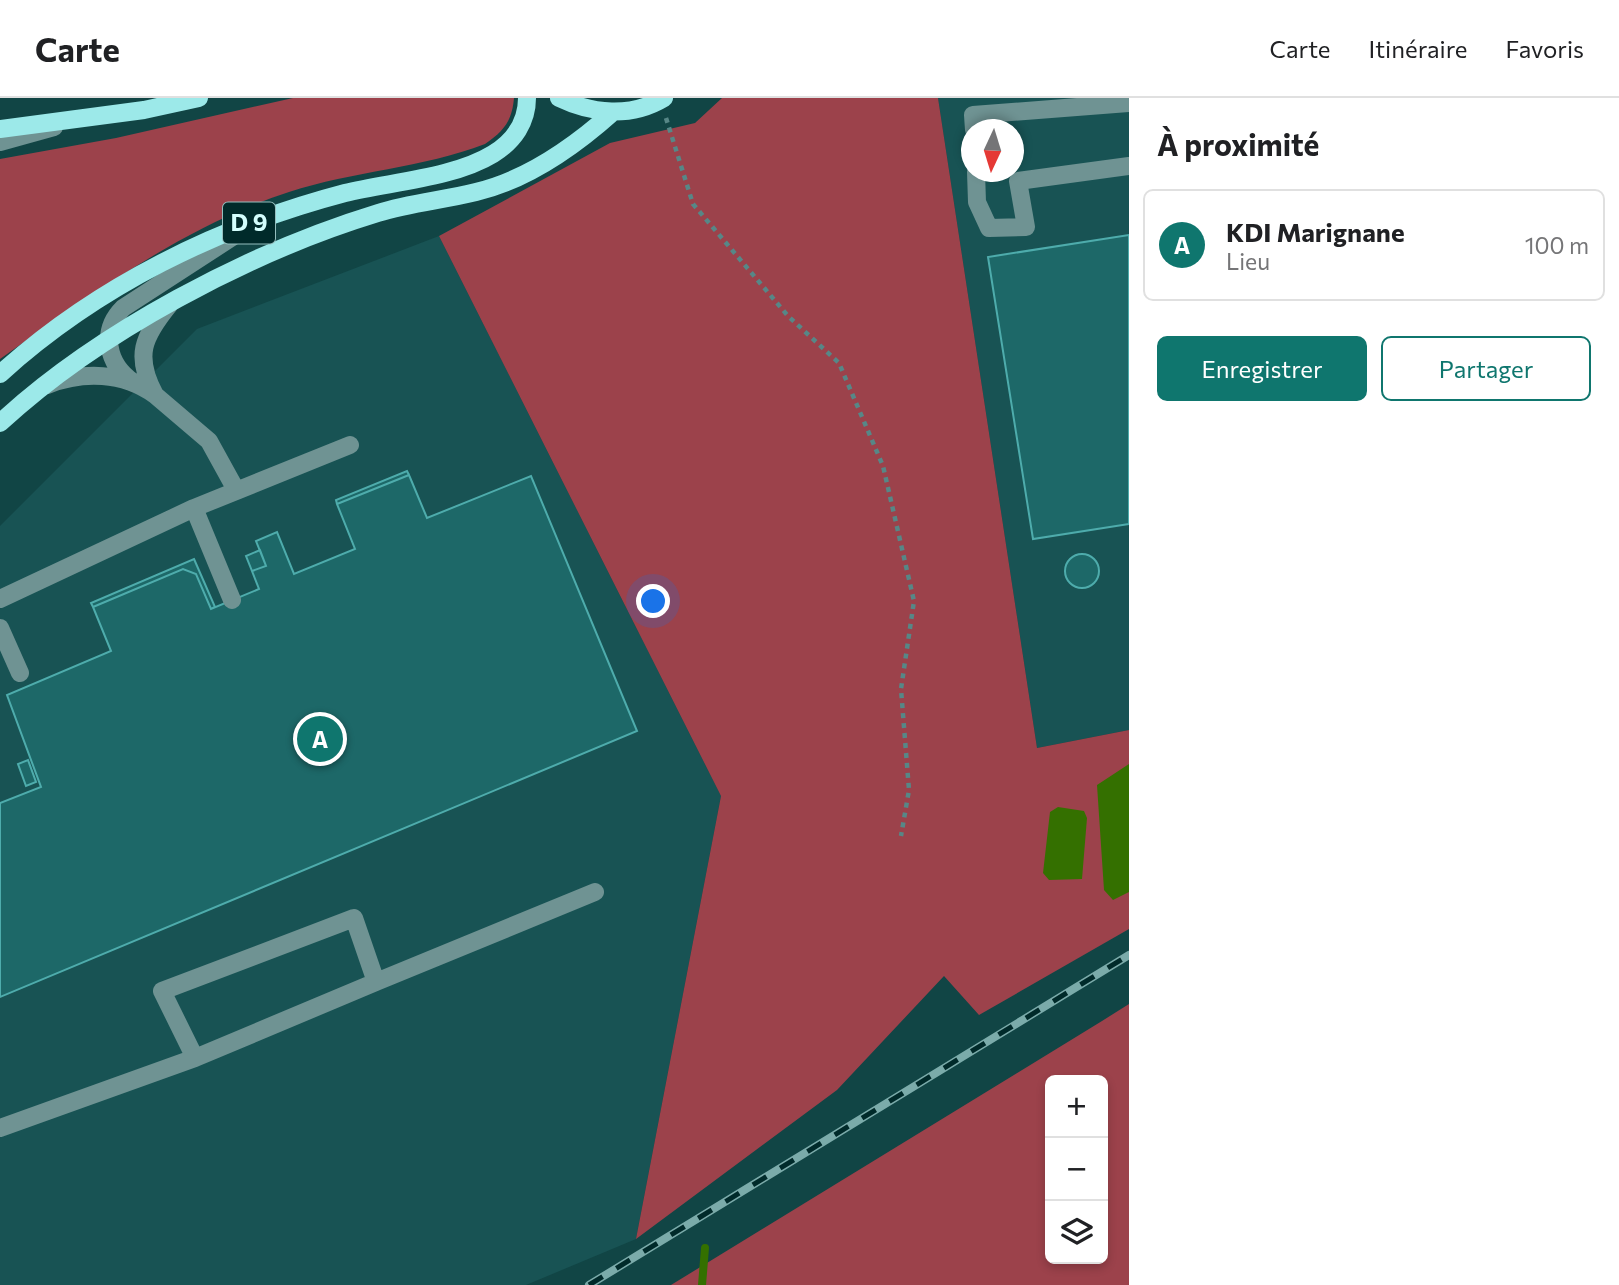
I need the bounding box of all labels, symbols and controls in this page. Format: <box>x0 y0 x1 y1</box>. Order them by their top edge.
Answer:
text: Carte <box>35 28 120 69</box>
text: Carte <box>1270 34 1331 63</box>
text: Itinéraire <box>1369 34 1468 63</box>
text: Favoris <box>1506 34 1584 63</box>
north arrow <box>961 119 1024 182</box>
text: À proximité <box>1157 125 1319 162</box>
road number: D 9 <box>223 202 275 244</box>
text: KDI Marignane <box>1226 216 1405 247</box>
text: A <box>1174 231 1190 259</box>
text: 100 m <box>1525 231 1589 259</box>
text: Lieu <box>1226 247 1270 275</box>
button: Enregistrer <box>1157 336 1367 401</box>
button: Partager <box>1381 336 1591 401</box>
your location <box>636 584 670 618</box>
pin: A <box>297 713 343 765</box>
map controls <box>1045 1075 1108 1264</box>
button: + <box>1045 1075 1108 1138</box>
button: − <box>1045 1138 1108 1201</box>
button: layers <box>1045 1201 1108 1264</box>

